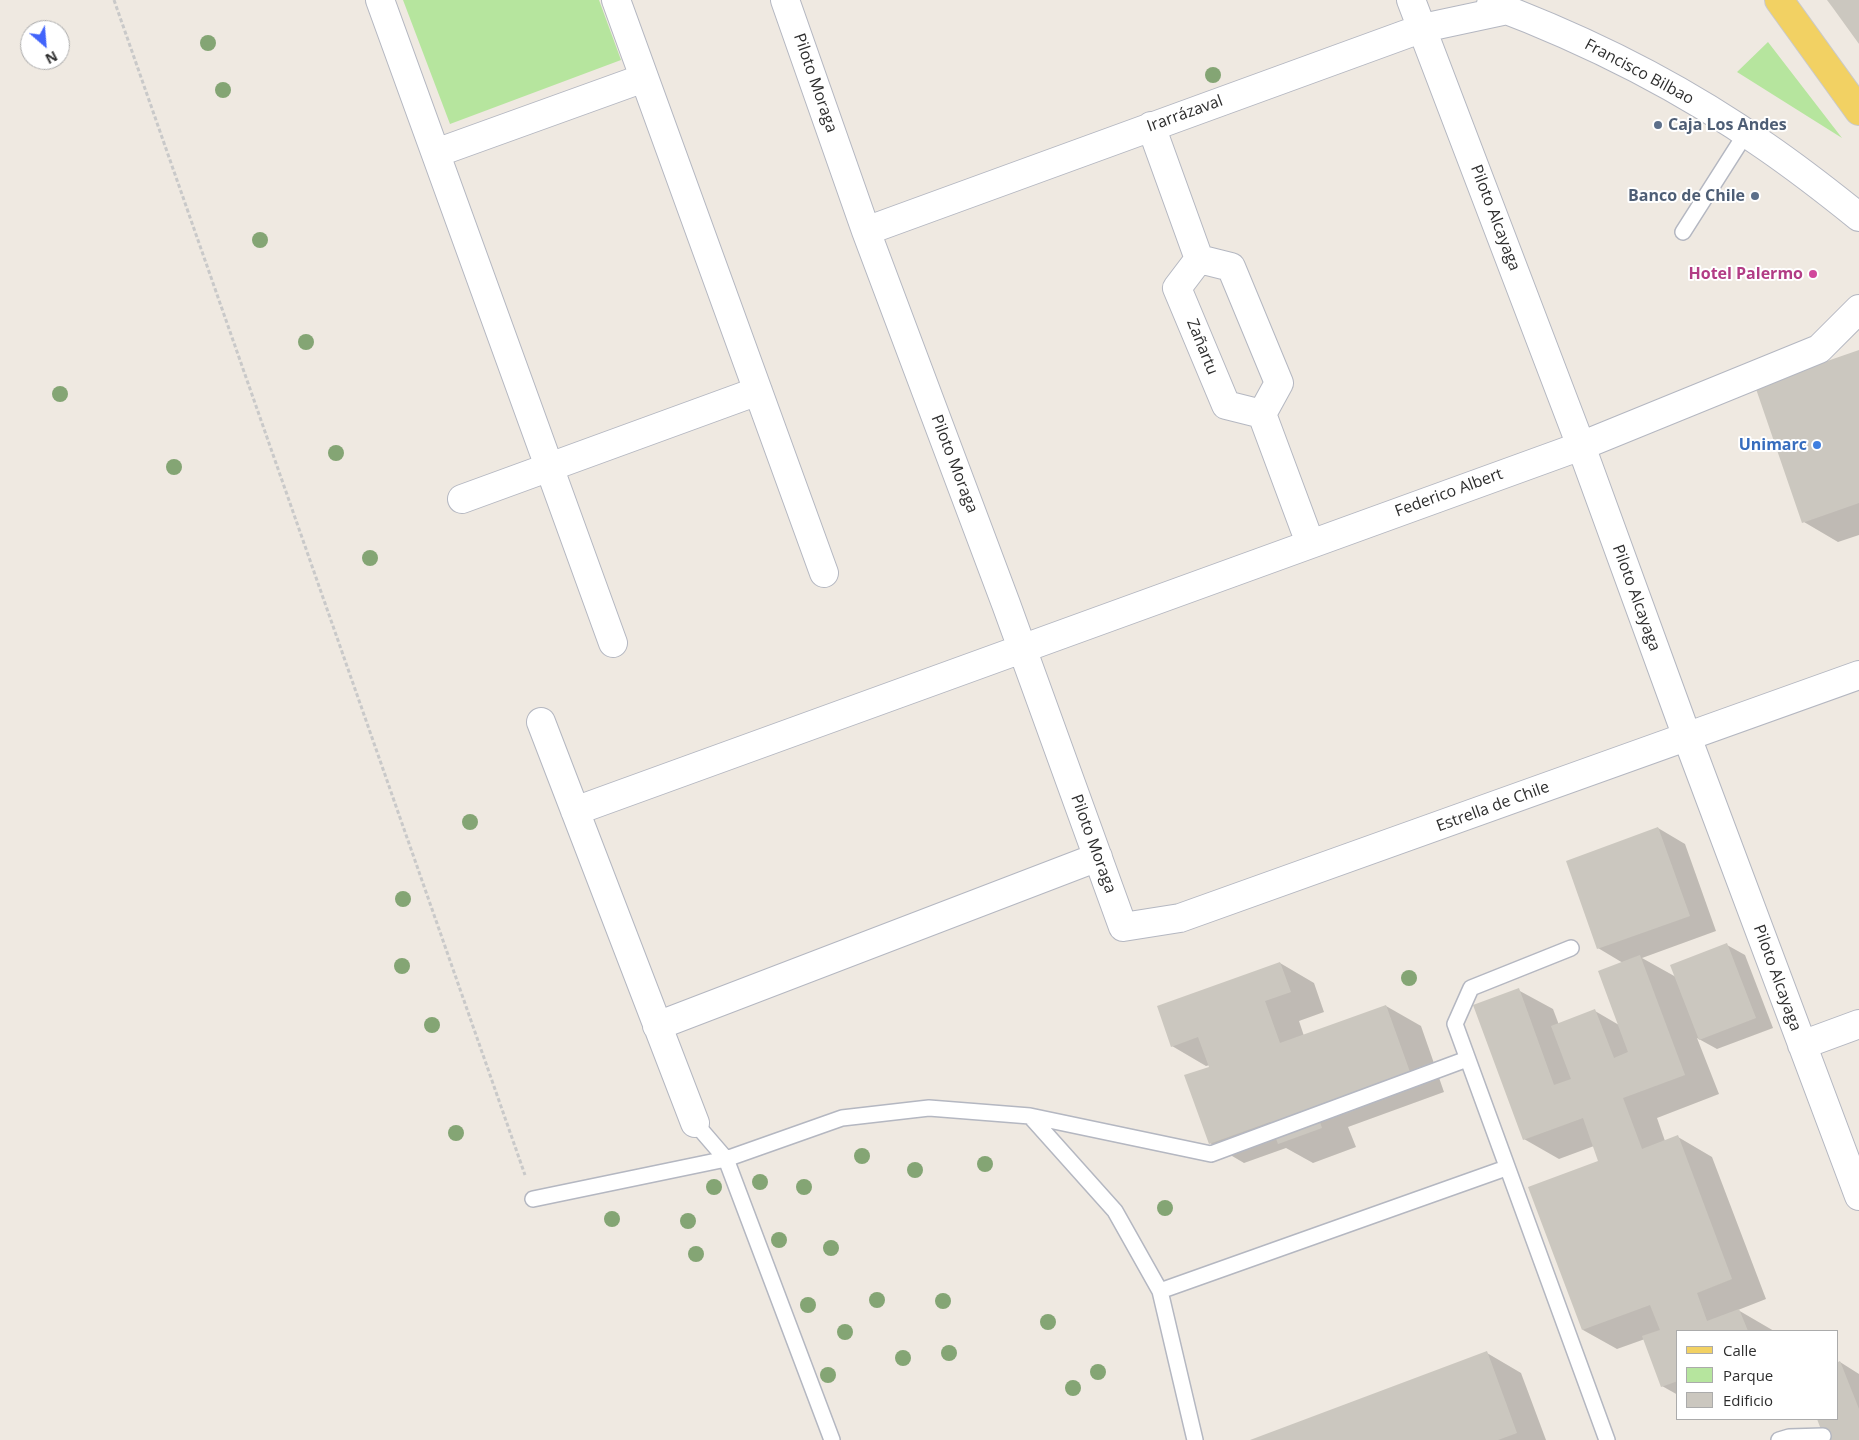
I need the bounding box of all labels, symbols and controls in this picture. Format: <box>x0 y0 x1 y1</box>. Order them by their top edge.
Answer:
north arrow <box>20 20 70 70</box>
street label: Piloto Moraga <box>789 31 841 135</box>
street label: Francisco Bilbao <box>1581 35 1697 109</box>
text: N <box>42 47 61 69</box>
street label: Irarrázaval <box>1145 91 1225 137</box>
place label: Caja Los Andes <box>1668 115 1787 135</box>
marker: Caja Los Andes <box>1652 119 1664 131</box>
street label: Piloto Alcayaga <box>1466 162 1524 274</box>
place label: Banco de Chile <box>1628 186 1745 206</box>
marker: Banco de Chile <box>1749 190 1761 202</box>
place label: Hotel Palermo <box>1688 264 1803 284</box>
marker: Hotel Palermo <box>1807 268 1819 280</box>
street label: Zañartu <box>1182 316 1222 378</box>
street label: Piloto Moraga <box>926 412 982 516</box>
place label: Unimarc <box>1739 435 1807 455</box>
marker: Unimarc <box>1811 439 1823 451</box>
street label: Federico Albert <box>1393 465 1505 521</box>
street label: Piloto Alcayaga <box>1608 542 1664 654</box>
street label: Estrella de Chile <box>1434 778 1552 836</box>
street label: Piloto Moraga <box>1066 792 1120 896</box>
street label: Piloto Alcayaga <box>1749 922 1805 1034</box>
legend <box>1676 1330 1839 1420</box>
text: Calle <box>1723 1340 1757 1360</box>
text: Parque <box>1723 1365 1773 1385</box>
text: Edificio <box>1723 1390 1773 1410</box>

